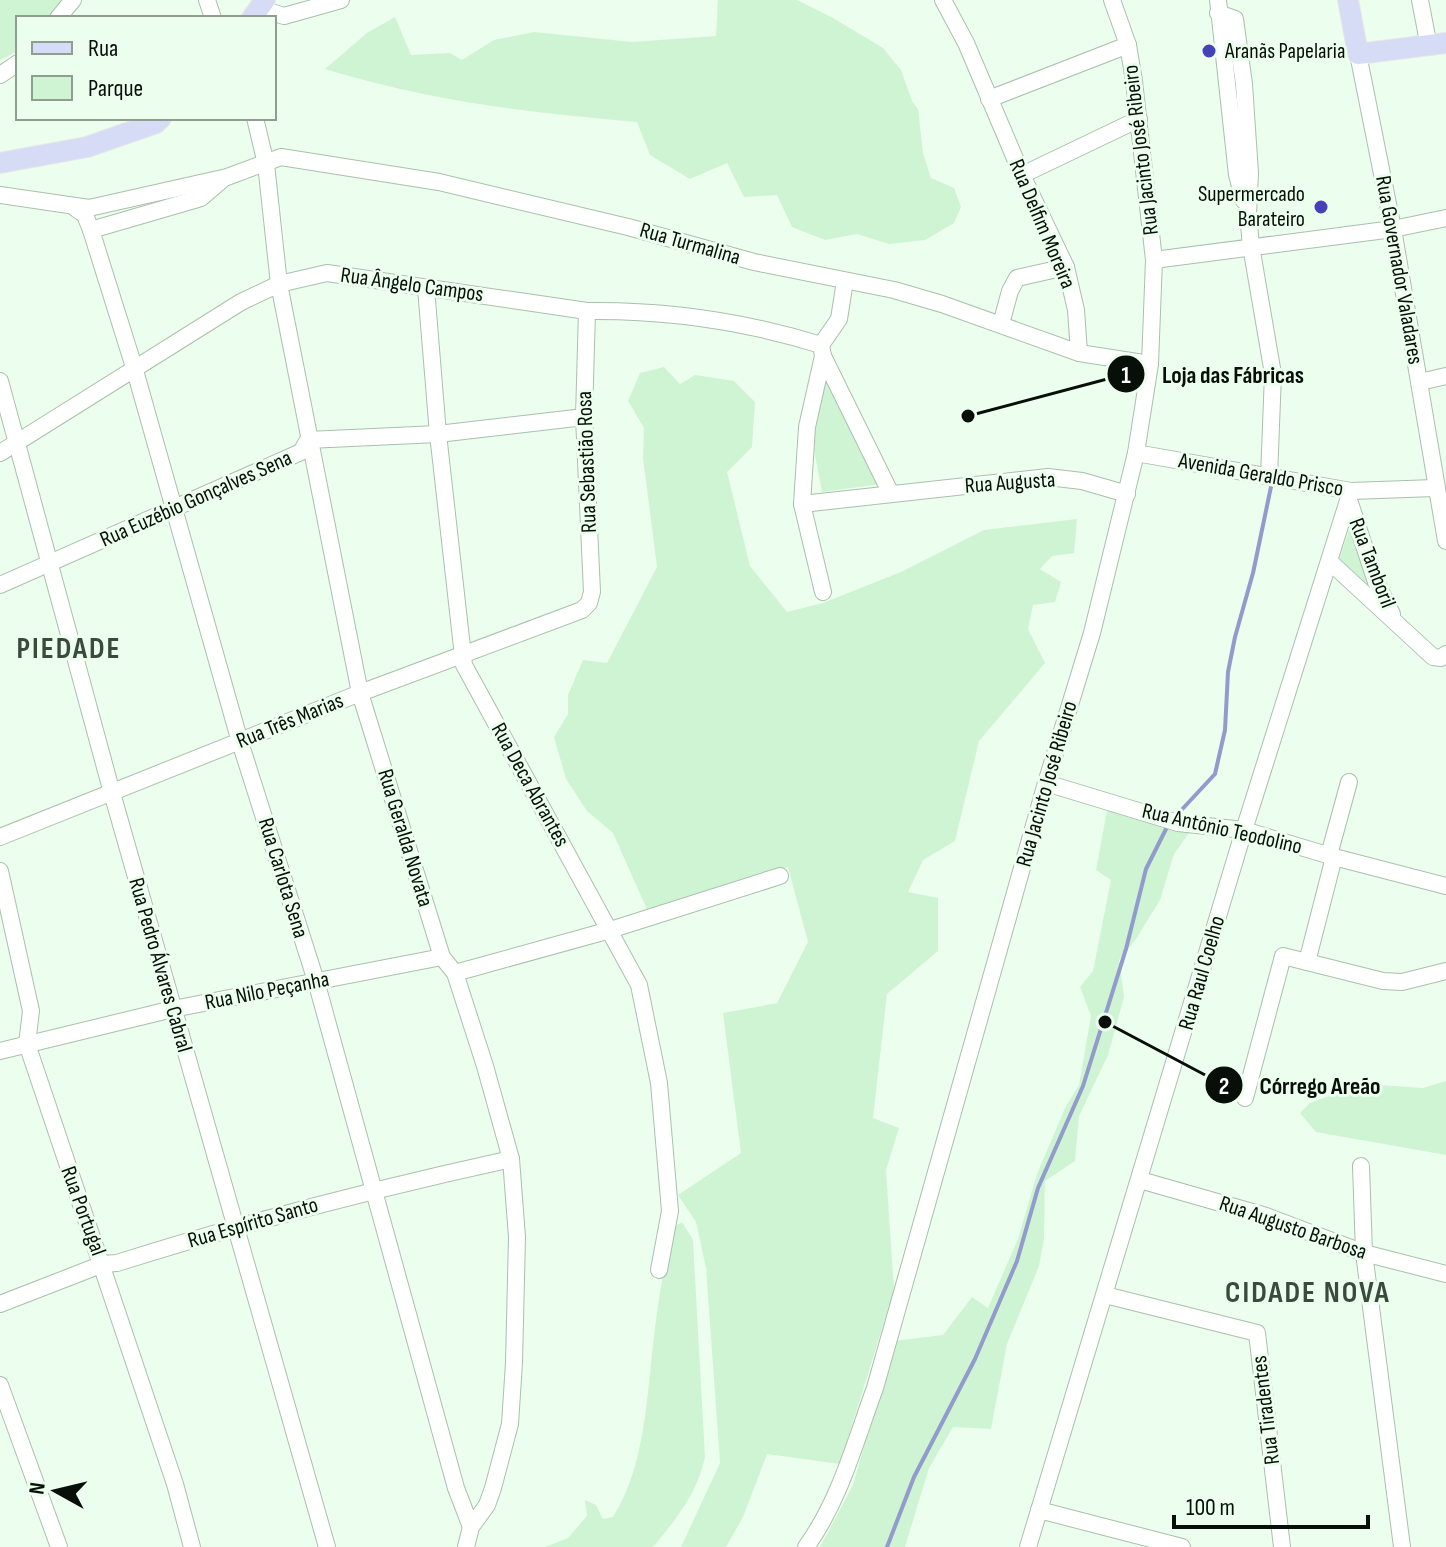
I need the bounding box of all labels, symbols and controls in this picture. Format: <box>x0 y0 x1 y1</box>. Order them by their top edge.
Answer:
legend <box>16 16 276 120</box>
text: Rua <box>88 34 118 63</box>
place label: Aranãs Papelaria <box>1224 38 1345 65</box>
marker: Aranãs Papelaria <box>1200 42 1218 60</box>
street label: Rua Jacinto José Ribeiro <box>1117 63 1165 237</box>
text: Parque <box>88 74 143 103</box>
street label: Rua Delfim Moreira <box>1003 155 1081 293</box>
street label: Rua Governador Valadares <box>1369 173 1429 367</box>
place label: Supermercado Barateiro <box>1198 181 1305 233</box>
marker: Supermercado Barateiro <box>1312 198 1330 216</box>
street label: Rua Turmalina <box>637 217 743 271</box>
street label: Rua Ângelo Campos <box>339 262 485 308</box>
callout: Loja das Fábricas <box>1106 350 1320 398</box>
text: 1 <box>1121 361 1131 390</box>
text: Loja das Fábricas <box>1162 361 1304 390</box>
street label: Rua Sebastião Rosa <box>571 390 603 534</box>
street label: Rua Euzébio Gonçalves Sena <box>96 445 296 553</box>
street label: Avenida Geraldo Prisco <box>1176 447 1345 503</box>
street label: Rua Augusta <box>964 466 1056 500</box>
street label: Rua Tamboril <box>1343 514 1401 612</box>
district label: PIEDADE <box>16 631 122 667</box>
street label: Rua Três Marias <box>232 687 348 755</box>
street label: Rua Jacinto José Ribeiro <box>1010 698 1084 870</box>
street label: Rua Deca Abrantes <box>485 718 575 852</box>
street label: Rua Geralda Novata <box>371 766 439 910</box>
street label: Rua Antônio Teodolino <box>1139 797 1305 861</box>
street label: Rua Carlota Sena <box>252 815 314 941</box>
street label: Rua Pedro Álvares Cabral <box>122 875 198 1055</box>
street label: Rua Raul Coelho <box>1173 913 1231 1033</box>
street label: Rua Nilo Peçanha <box>203 966 331 1016</box>
callout: Córrego Areão <box>1204 1061 1397 1109</box>
text: 2 <box>1219 1072 1229 1101</box>
text: Córrego Areão <box>1260 1072 1381 1101</box>
street label: Rua Portugal <box>54 1163 112 1259</box>
street label: Rua Augusto Barbosa <box>1216 1190 1370 1266</box>
street label: Rua Espírito Santo <box>185 1192 321 1254</box>
district label: CIDADE NOVA <box>1225 1275 1391 1311</box>
street label: Rua Tiradentes <box>1246 1354 1286 1466</box>
north arrow <box>16 1451 96 1531</box>
scale bar <box>1174 1479 1368 1529</box>
text: N <box>23 1481 52 1496</box>
text: 100 m <box>1186 1493 1235 1522</box>

